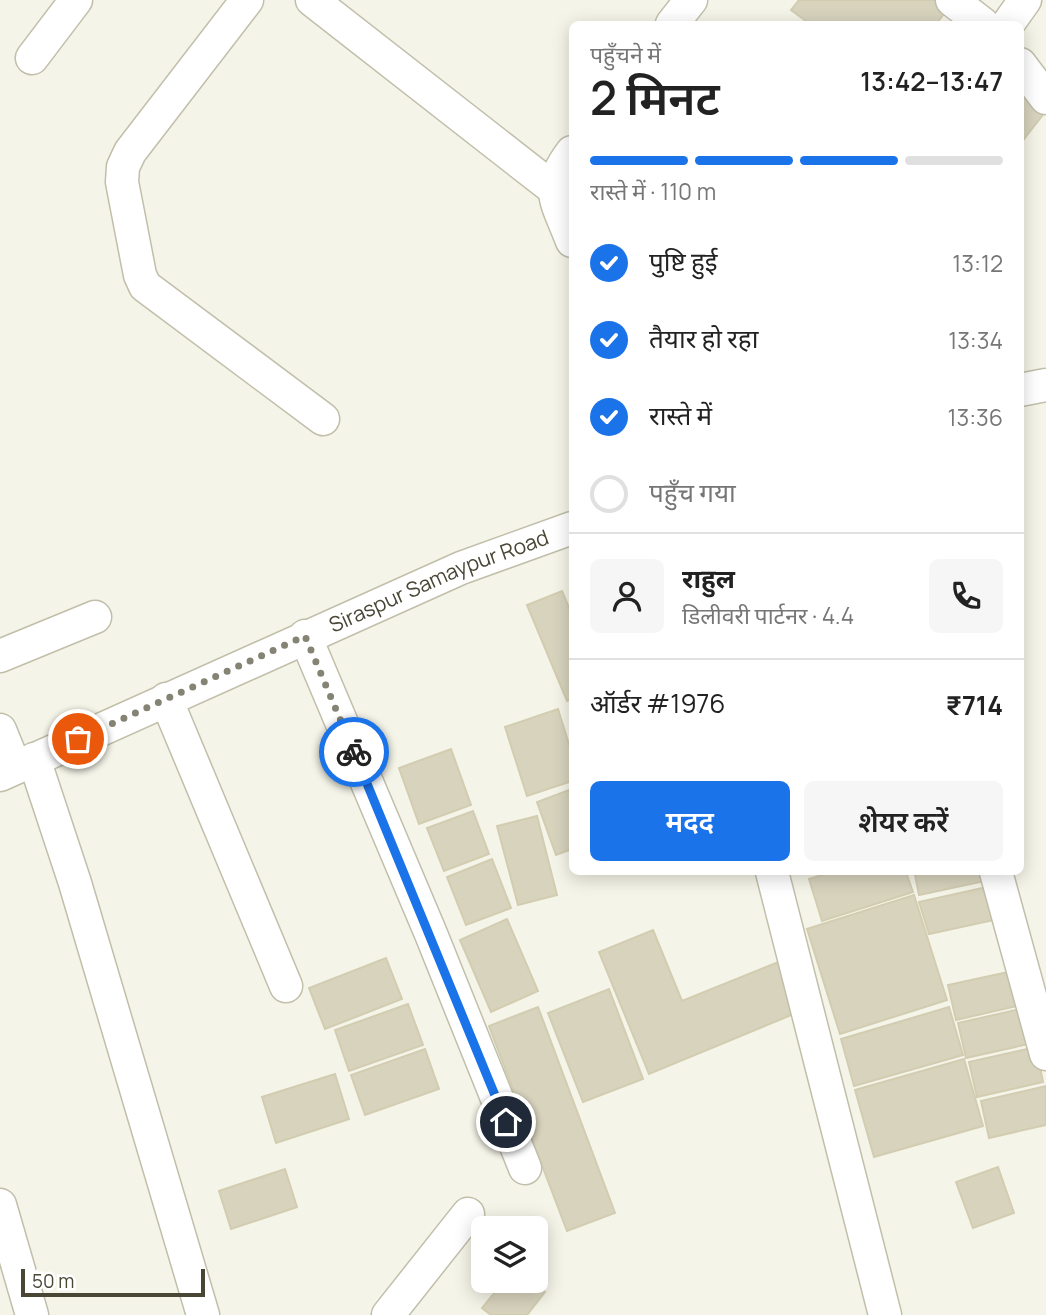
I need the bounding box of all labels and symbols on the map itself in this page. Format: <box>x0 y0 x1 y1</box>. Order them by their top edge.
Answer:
street label: Siraspur Samaypur Road <box>324 523 552 638</box>
pin <box>48 709 108 769</box>
courier <box>319 717 389 787</box>
pin <box>476 1092 536 1152</box>
scale bar <box>21 1266 205 1298</box>

